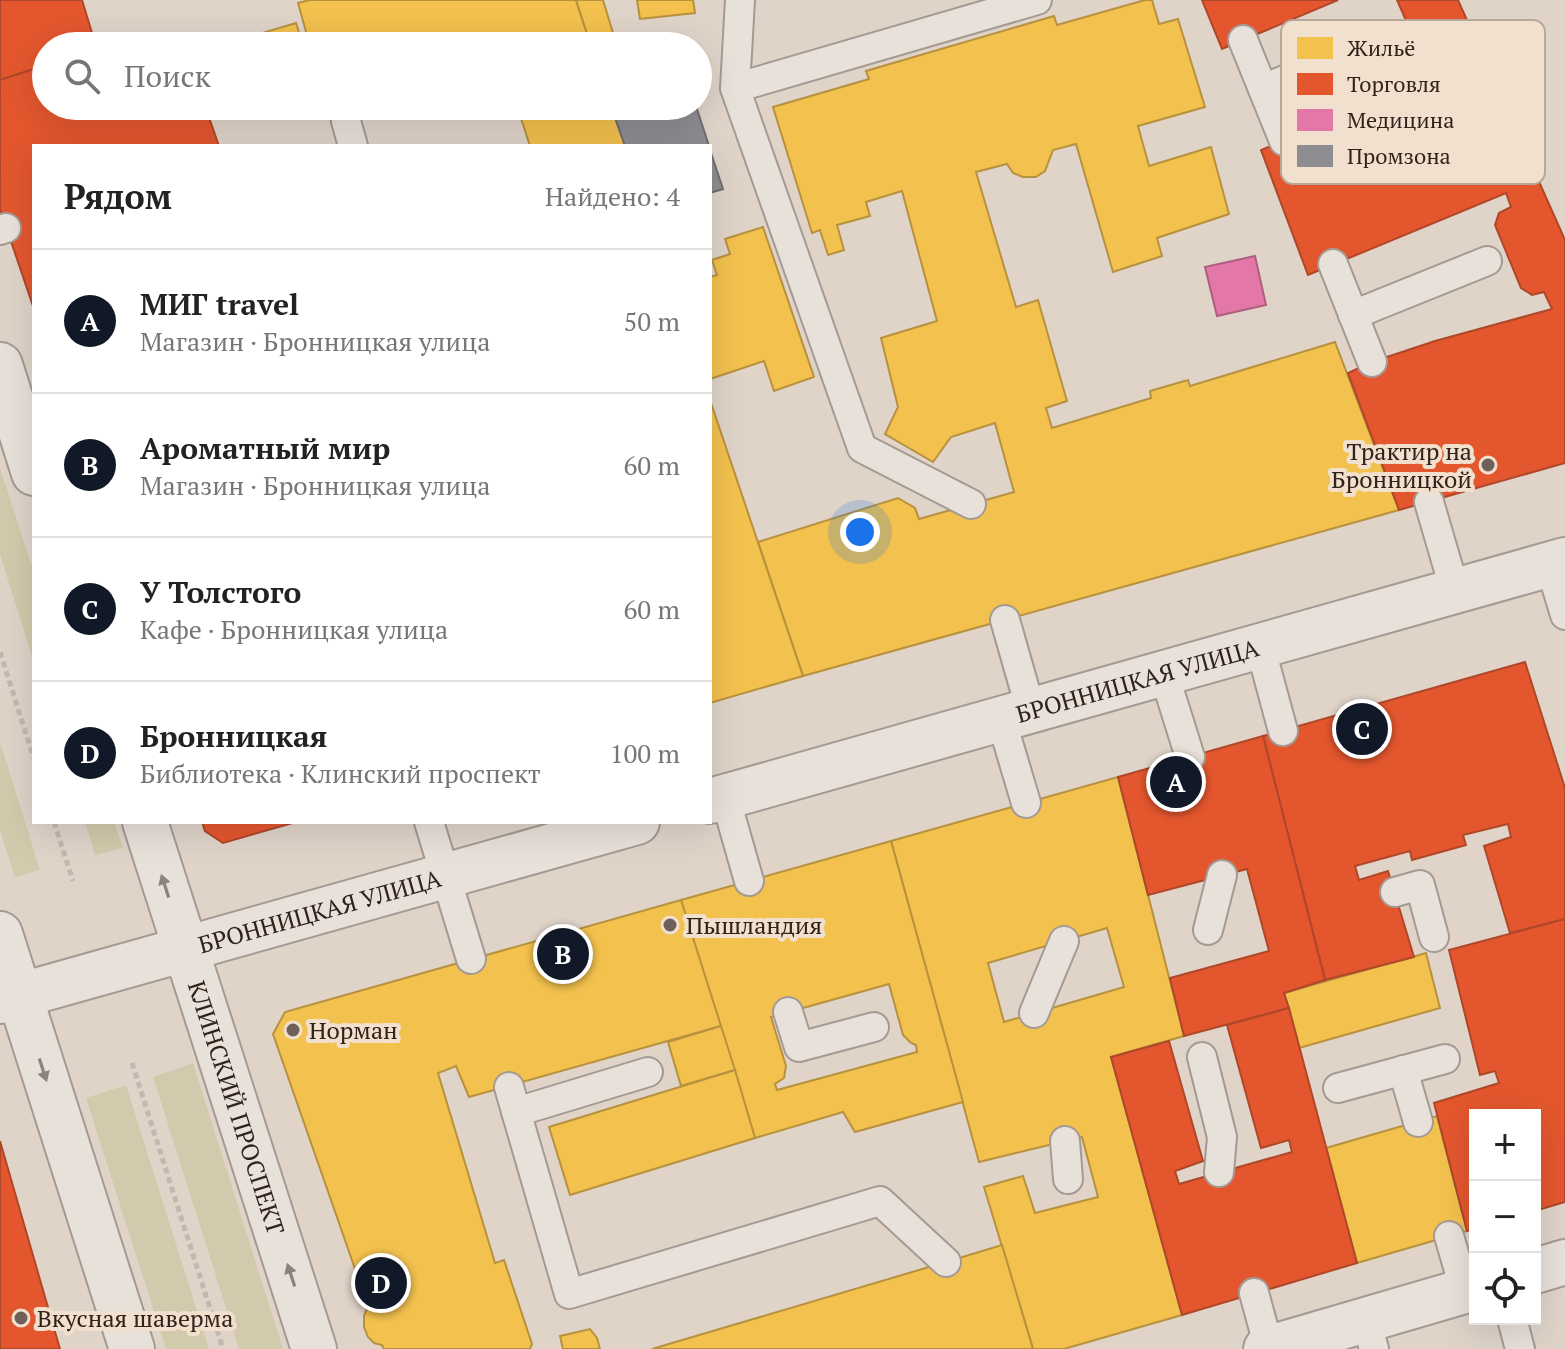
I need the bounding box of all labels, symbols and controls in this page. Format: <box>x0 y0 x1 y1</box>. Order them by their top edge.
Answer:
legend <box>1281 20 1545 184</box>
search box <box>32 32 712 120</box>
text: Жильё <box>1347 33 1415 62</box>
icon: search <box>60 54 104 98</box>
text: Поиск <box>124 56 211 96</box>
text: Торговля <box>1347 69 1441 98</box>
text: Медицина <box>1347 105 1454 134</box>
text: Промзона <box>1347 141 1451 170</box>
text: Рядом <box>64 174 172 219</box>
text: Найдено: 4 <box>545 179 680 213</box>
text: МИГ travel <box>140 284 299 324</box>
text: A <box>81 304 99 338</box>
text: 50 m <box>624 304 680 338</box>
text: Магазин · Бронницкая улица <box>140 324 490 358</box>
text: Ароматный мир <box>140 428 390 468</box>
place label: Трактир на Бронницкой <box>1331 435 1472 495</box>
text: B <box>82 448 98 482</box>
text: 60 m <box>624 448 680 482</box>
marker: Трактир на Бронницкой <box>1479 456 1497 474</box>
text: Магазин · Бронницкая улица <box>140 468 490 502</box>
your location <box>840 512 880 552</box>
text: У Толстого <box>140 572 301 612</box>
text: C <box>82 592 98 626</box>
text: 60 m <box>624 592 680 626</box>
text: Кафе · Бронницкая улица <box>140 612 448 646</box>
street label: БРОННИЦКАЯ УЛИЦА <box>1012 631 1263 730</box>
pin: C <box>1336 699 1388 759</box>
text: Бронницкая <box>140 716 327 756</box>
text: D <box>80 736 100 770</box>
text: 100 m <box>610 736 680 770</box>
pin: A <box>1150 752 1202 812</box>
text: Библиотека · Клинский проспект <box>140 756 541 790</box>
street label: БРОННИЦКАЯ УЛИЦА <box>195 862 445 961</box>
one-way arrow <box>159 873 171 897</box>
place label: Пышландия <box>686 909 822 941</box>
marker: Пышландия <box>661 916 679 934</box>
pin: B <box>537 924 589 984</box>
street label: КЛИНСКИЙ ПРОСПЕКТ <box>181 977 292 1239</box>
place label: Норман <box>309 1014 398 1046</box>
marker: Норман <box>284 1021 302 1039</box>
one-way arrow <box>38 1058 50 1082</box>
map controls <box>1469 1109 1541 1325</box>
button: + <box>1469 1109 1541 1181</box>
button: − <box>1469 1181 1541 1253</box>
pin: D <box>355 1253 407 1313</box>
button: locate <box>1469 1253 1541 1325</box>
one-way arrow <box>284 1262 296 1286</box>
place label: Вкусная шаверма <box>37 1302 233 1334</box>
marker: Вкусная шаверма <box>12 1309 30 1327</box>

